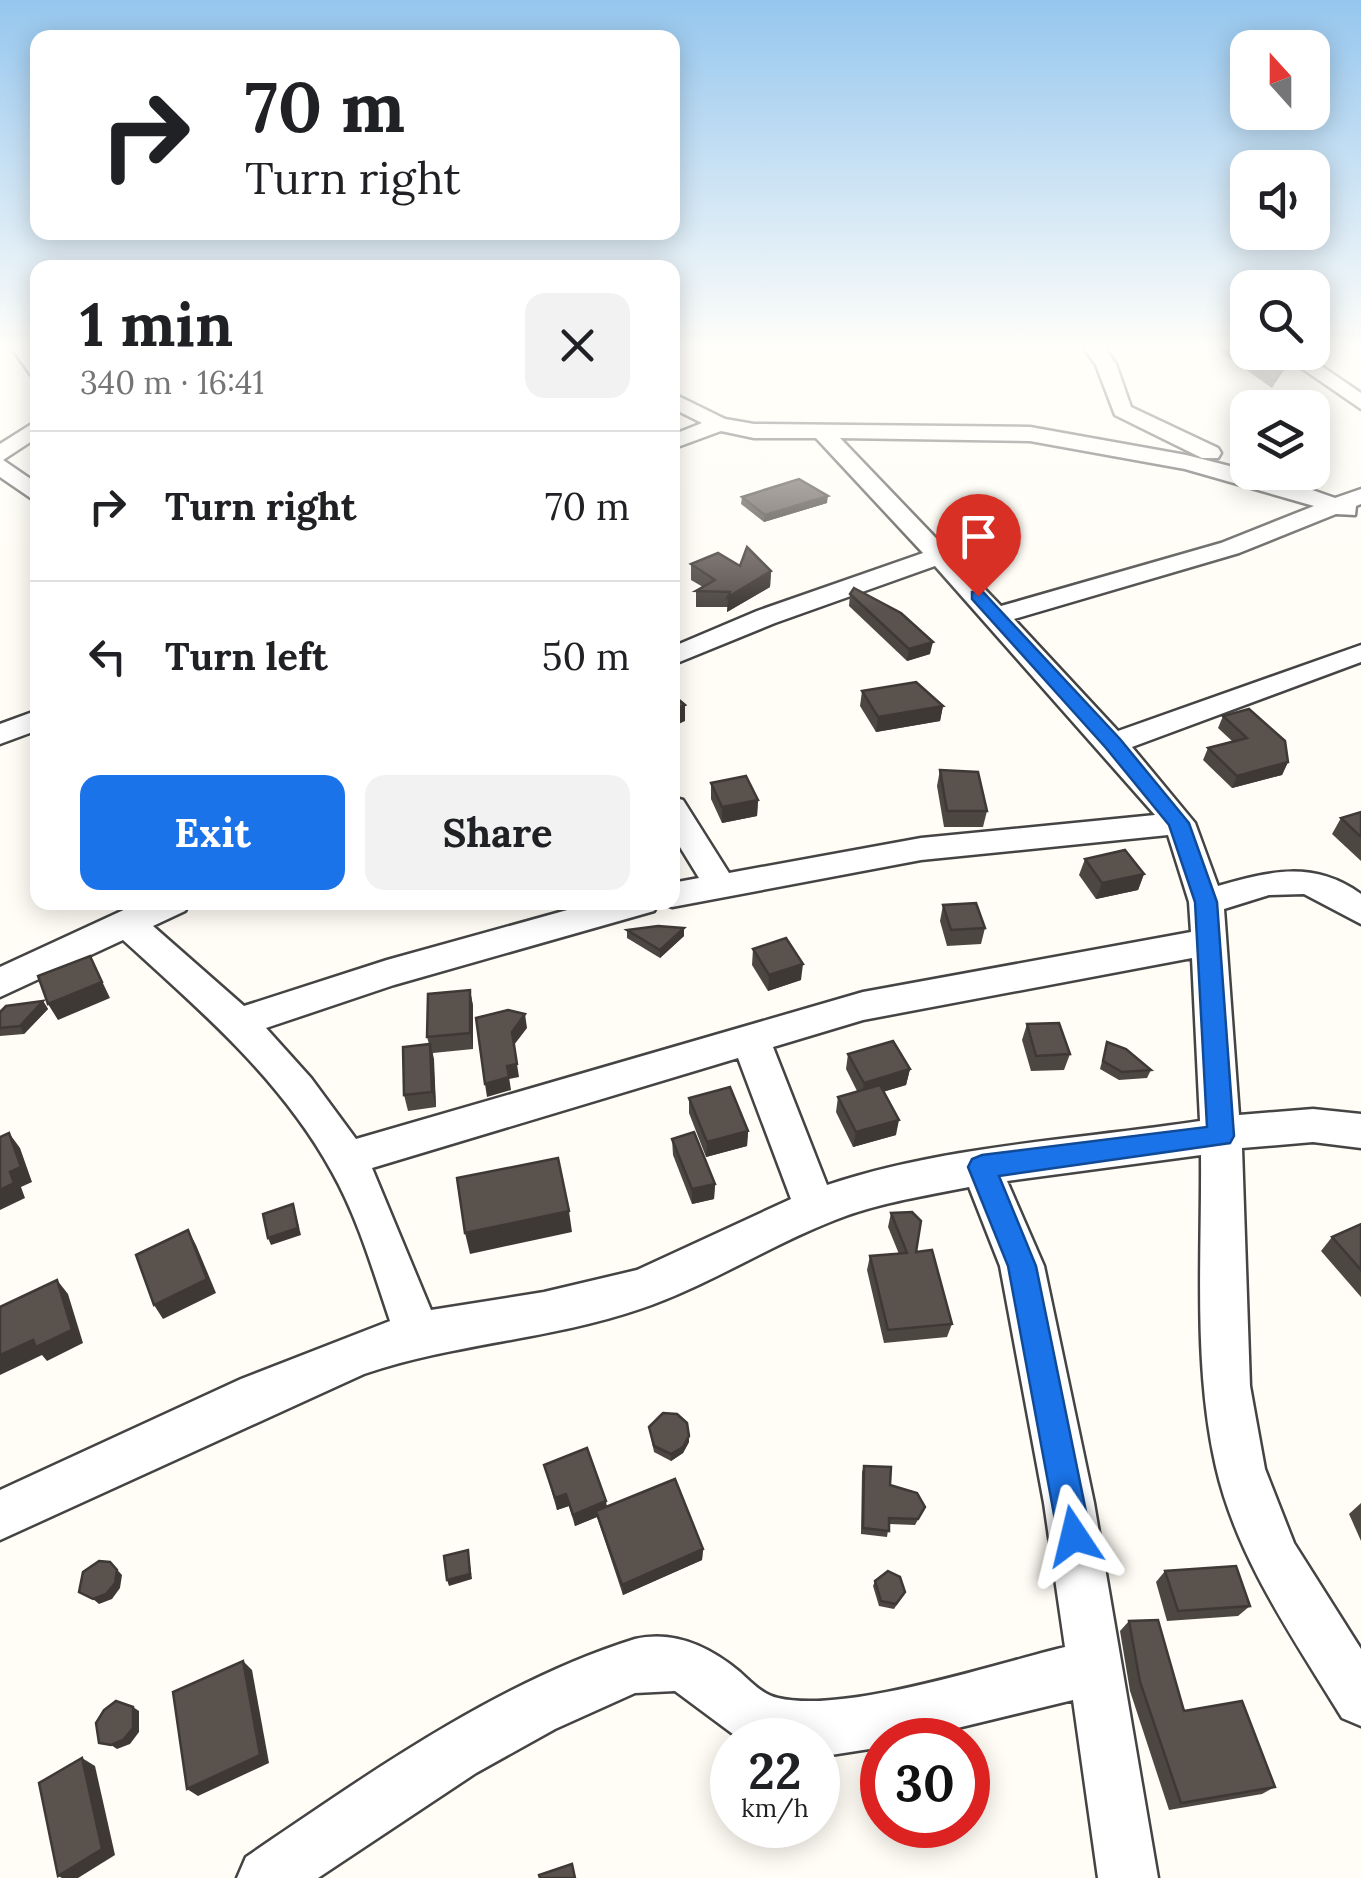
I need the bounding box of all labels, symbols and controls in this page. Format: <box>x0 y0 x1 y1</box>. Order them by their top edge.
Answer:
north arrow <box>1230 30 1330 130</box>
map controls <box>1230 30 1330 490</box>
text: 70 m <box>245 62 405 151</box>
icon: right <box>80 70 210 200</box>
text: Turn right <box>245 149 461 206</box>
button: sound <box>1230 150 1330 250</box>
button: search <box>1230 270 1330 370</box>
text: 1 min <box>80 286 233 362</box>
button: close <box>525 293 630 398</box>
text: 340 m · 16:41 <box>80 362 264 403</box>
button: layers <box>1230 390 1330 490</box>
icon: right <box>80 479 135 534</box>
text: Turn right <box>165 482 356 530</box>
text: 70 m <box>545 482 630 530</box>
pin <box>936 494 1021 597</box>
icon: arrive <box>951 509 1006 564</box>
icon: left <box>80 629 135 684</box>
text: Turn left <box>165 632 328 680</box>
text: 50 m <box>542 632 630 680</box>
button: Exit <box>80 775 345 890</box>
button: Share <box>365 775 630 890</box>
position arrow <box>1022 1484 1126 1588</box>
speed limit sign: 30 <box>860 1718 990 1848</box>
text: 22 <box>748 1739 802 1803</box>
text: km/h <box>741 1792 809 1824</box>

